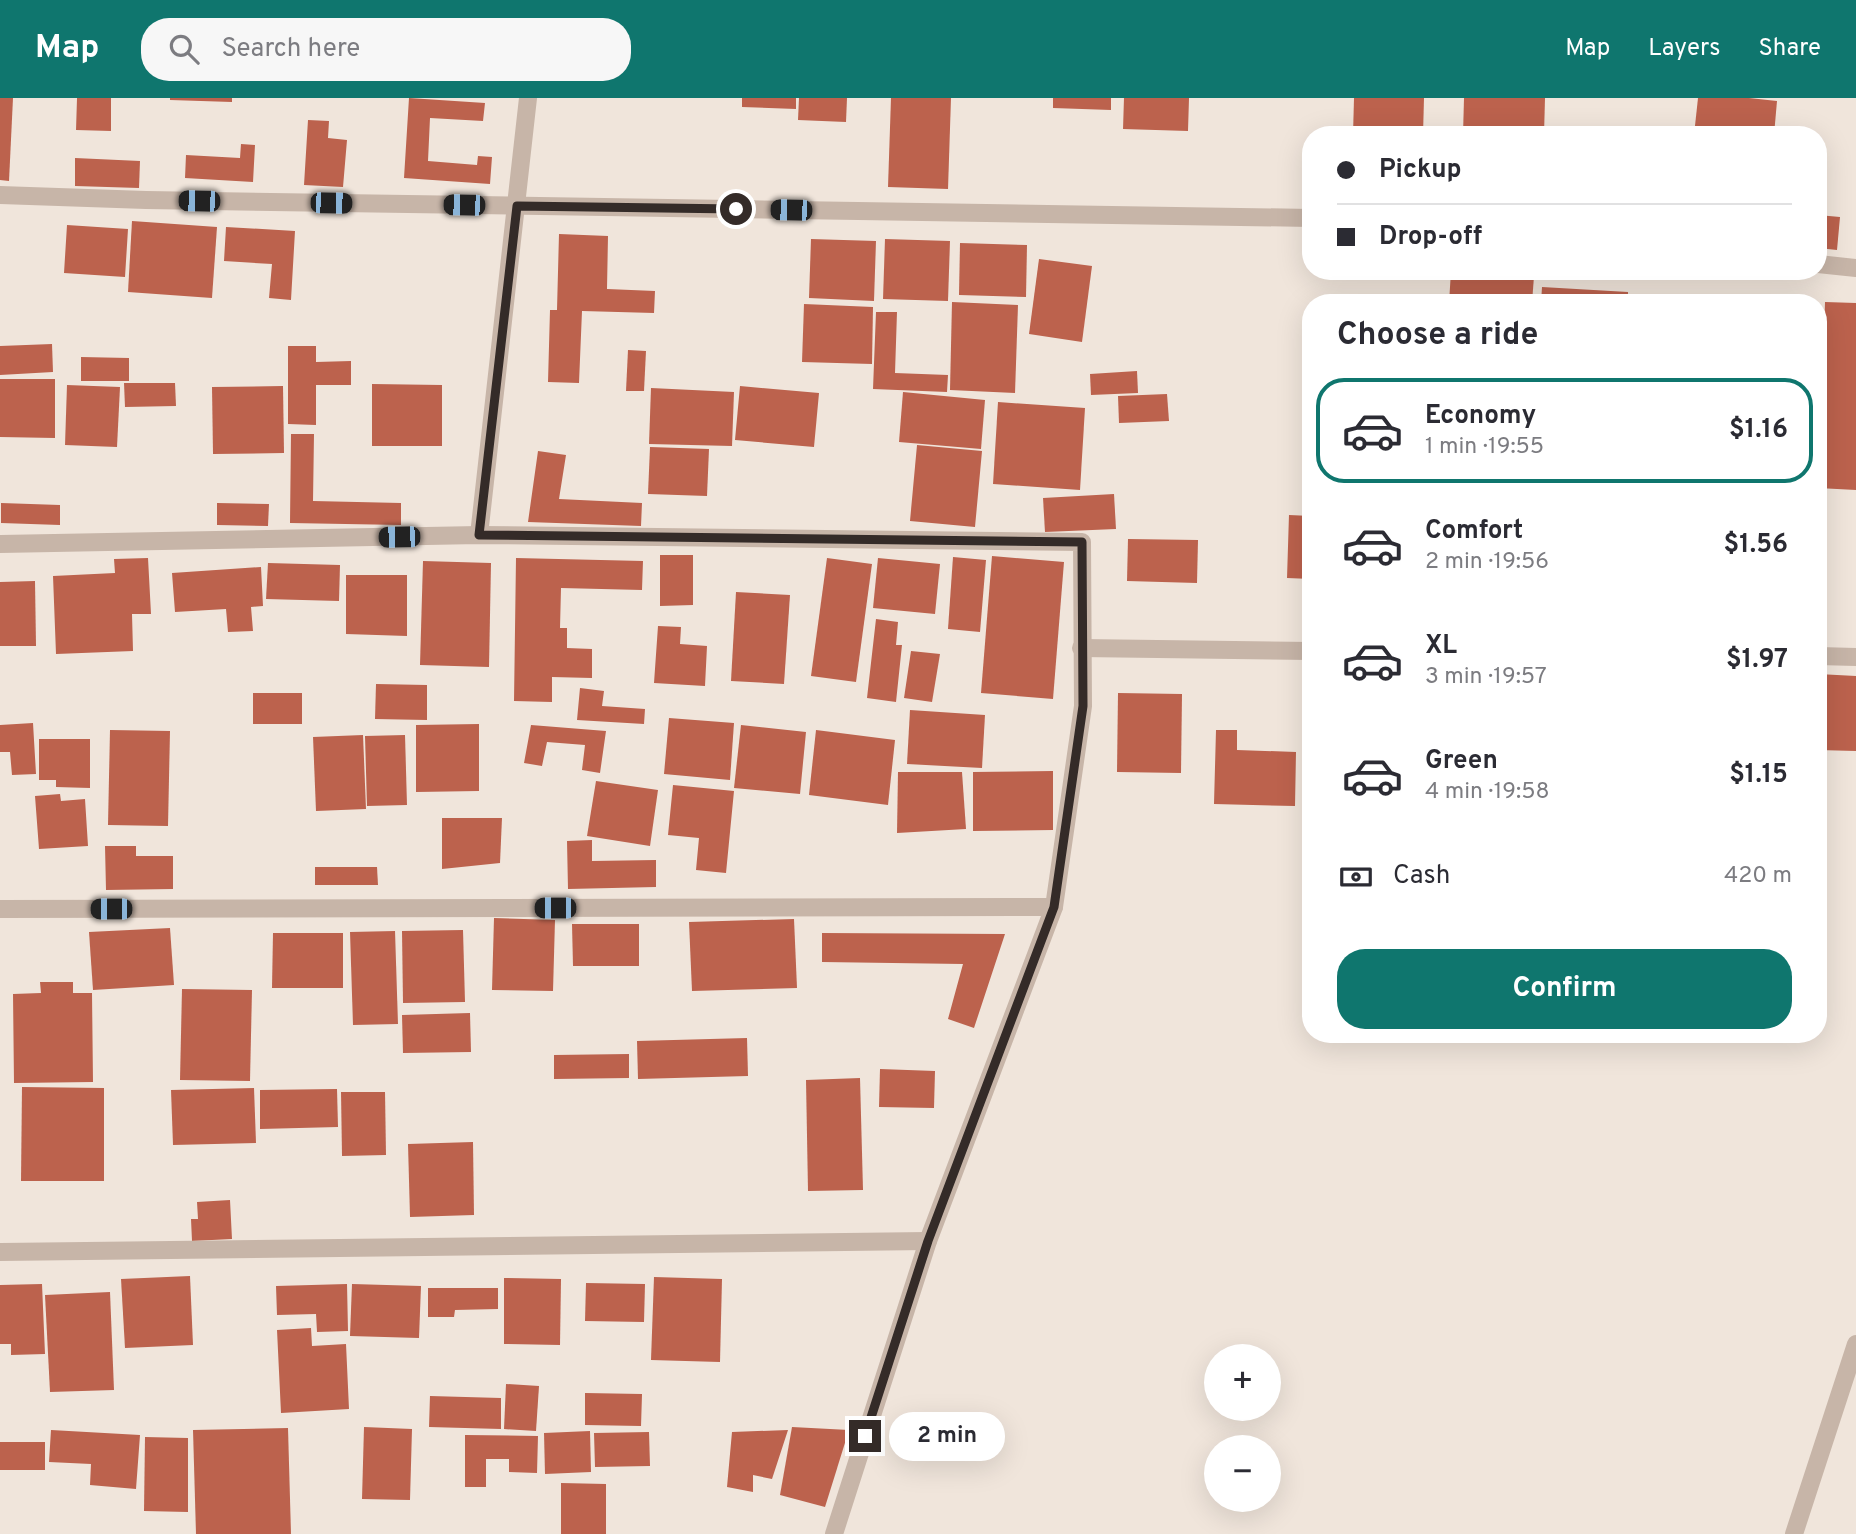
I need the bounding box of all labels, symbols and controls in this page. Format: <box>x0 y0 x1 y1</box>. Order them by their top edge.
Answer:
search box <box>141 18 631 81</box>
text: Map <box>35 28 99 70</box>
icon: search <box>165 30 203 68</box>
text: Search here <box>221 33 360 66</box>
text: Map <box>1565 34 1610 64</box>
text: Layers <box>1648 34 1720 64</box>
text: Share <box>1758 34 1821 64</box>
text: Pickup <box>1379 154 1462 187</box>
car <box>178 190 221 212</box>
car <box>310 192 353 214</box>
route start <box>720 193 752 225</box>
car <box>443 194 486 216</box>
car <box>770 199 813 221</box>
text: Drop-off <box>1379 221 1482 254</box>
text: Choose a ride <box>1337 316 1538 356</box>
icon: car <box>1341 399 1404 462</box>
text: Economy <box>1425 400 1536 433</box>
text: $1.16 <box>1729 414 1788 447</box>
text: 1 min · 19:55 <box>1425 433 1544 462</box>
icon: car <box>1341 514 1404 577</box>
text: Comfort <box>1425 515 1523 548</box>
car <box>378 526 421 548</box>
text: $1.56 <box>1724 529 1788 562</box>
text: 2 min · 19:56 <box>1425 548 1549 577</box>
icon: car <box>1341 629 1404 692</box>
text: XL <box>1425 630 1457 663</box>
text: $1.97 <box>1726 644 1788 677</box>
text: 3 min · 19:57 <box>1425 663 1547 692</box>
icon: car <box>1341 744 1404 807</box>
text: Green <box>1425 745 1498 778</box>
text: $1.15 <box>1729 759 1788 792</box>
text: 4 min · 19:58 <box>1425 778 1550 807</box>
icon: cash <box>1337 858 1375 896</box>
text: Cash <box>1393 860 1450 893</box>
text: 420 m <box>1724 862 1792 891</box>
car <box>535 898 577 919</box>
car <box>91 899 133 920</box>
button: Confirm <box>1337 949 1792 1029</box>
map controls <box>1204 1344 1281 1512</box>
button: + <box>1204 1344 1281 1421</box>
callout: 2 min <box>890 1412 1005 1460</box>
route end <box>849 1420 881 1452</box>
text: 2 min <box>917 1422 977 1451</box>
button: − <box>1204 1435 1281 1512</box>

